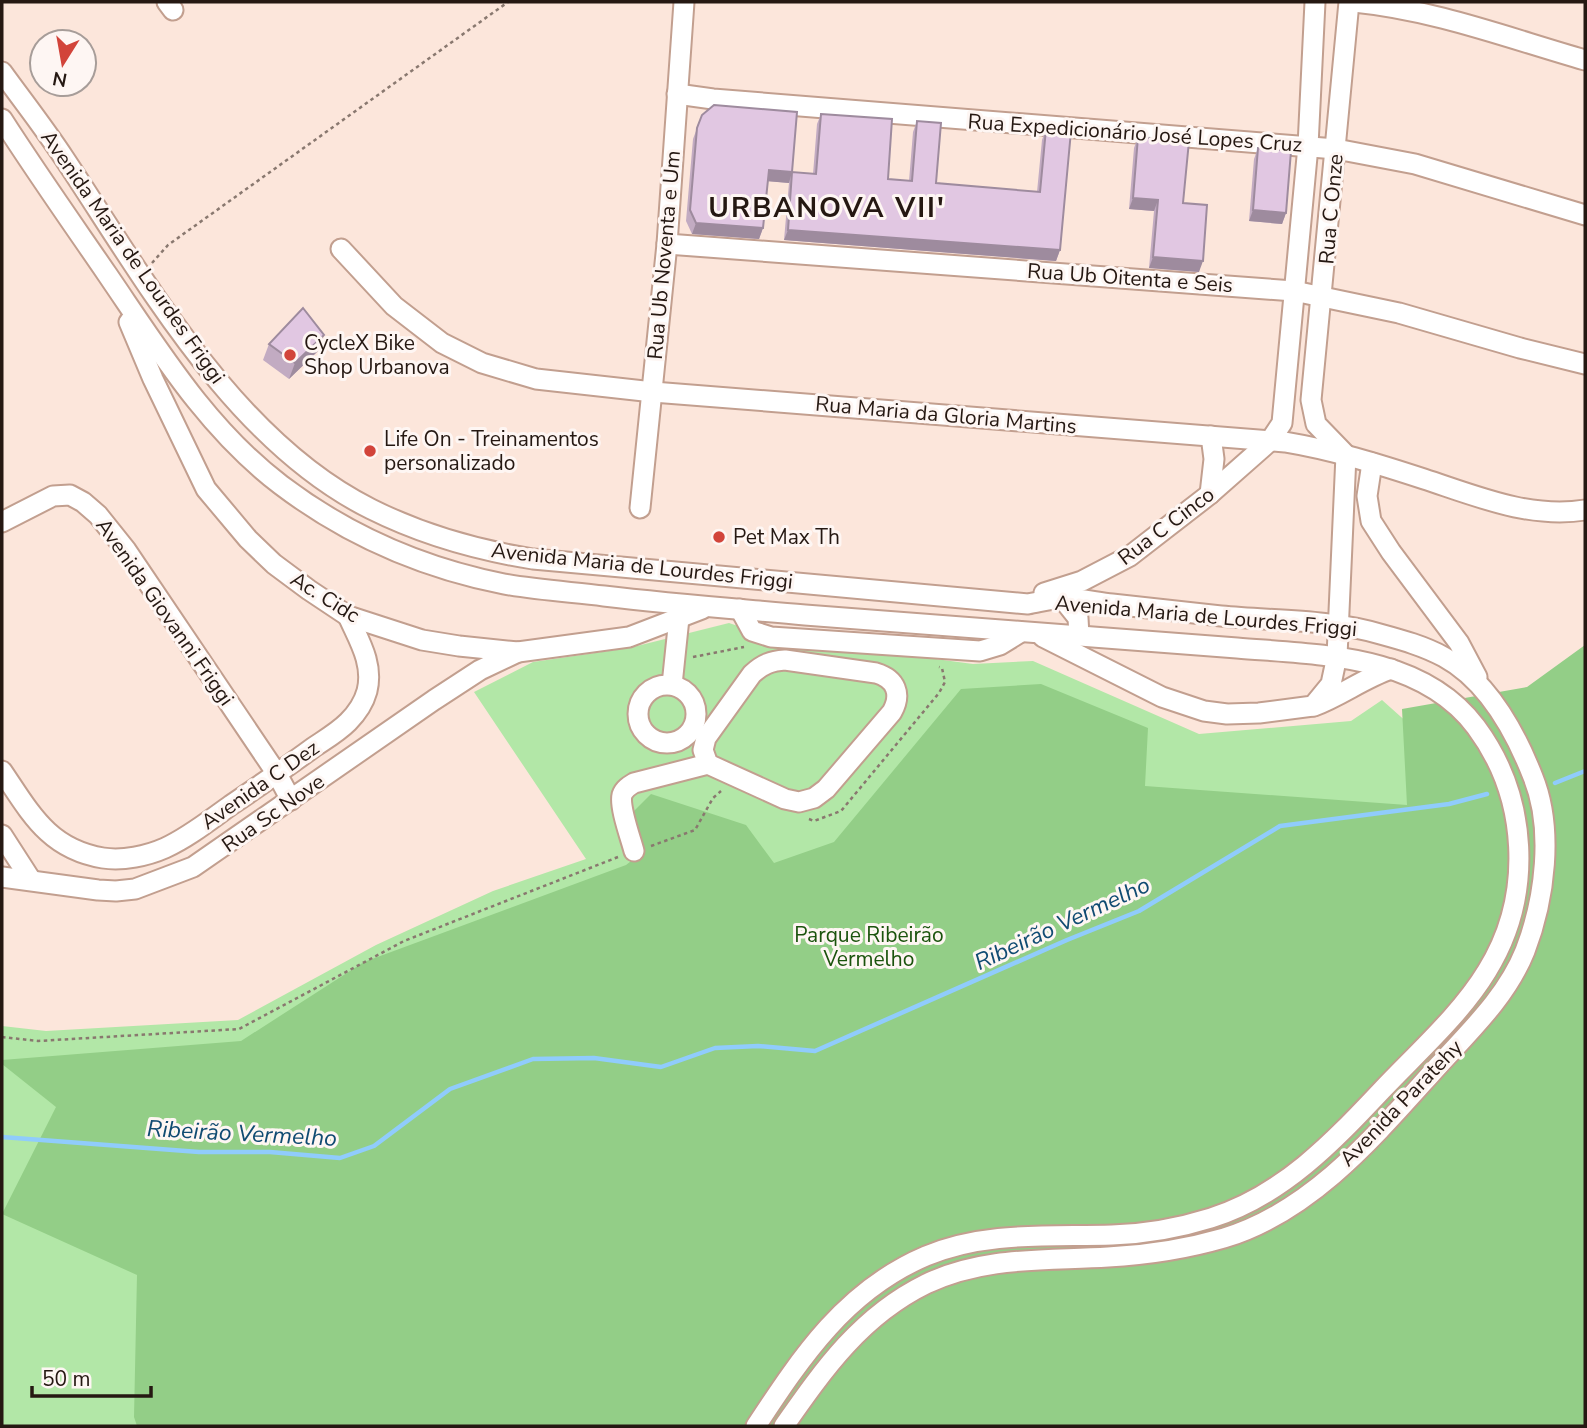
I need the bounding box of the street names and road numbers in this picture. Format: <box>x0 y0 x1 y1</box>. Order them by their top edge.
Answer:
street label: Rua Expedicionário José Lopes Cruz <box>967 107 1303 159</box>
street label: Avenida Maria de Lourdes Friggi <box>35 125 231 389</box>
street label: Rua Ub Noventa e Um <box>641 149 687 361</box>
street label: Rua C Onze <box>1312 153 1350 265</box>
street label: Rua Ub Oitenta e Seis <box>1026 257 1234 299</box>
street label: Rua Maria da Gloria Martins <box>814 390 1078 440</box>
street label: Rua C Cinco <box>1112 481 1220 571</box>
street label: Avenida Giovanni Friggi <box>90 513 240 711</box>
street label: Avenida Maria de Lourdes Friggi <box>490 536 794 596</box>
street label: Ac. Cidc <box>285 565 365 629</box>
street label: Avenida Maria de Lourdes Friggi <box>1054 589 1358 643</box>
street label: Avenida C Dez <box>195 734 325 836</box>
street label: Rua Sc Nove <box>216 767 330 859</box>
street label: Avenida Paratehy <box>1333 1034 1469 1172</box>

